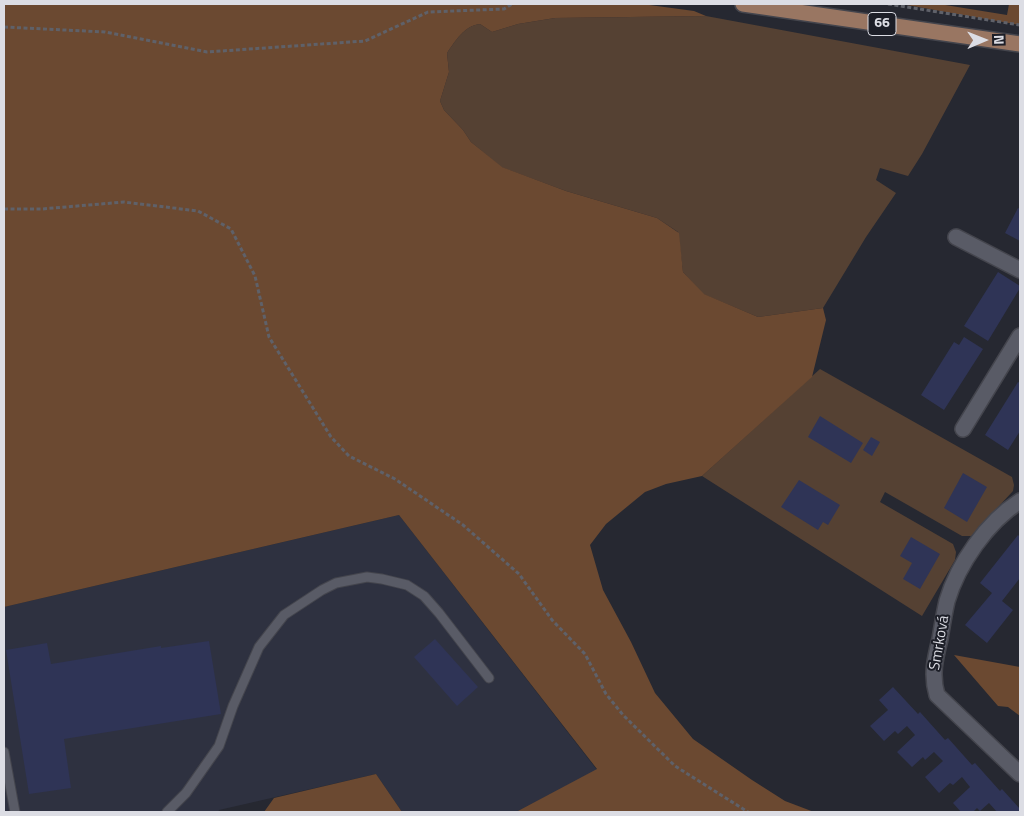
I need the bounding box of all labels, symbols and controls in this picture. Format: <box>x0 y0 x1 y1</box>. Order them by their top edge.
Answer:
road number: 66 <box>868 12 896 36</box>
north arrow <box>959 15 1009 65</box>
text: N <box>989 35 1010 45</box>
street label: Smrková <box>926 614 954 672</box>

